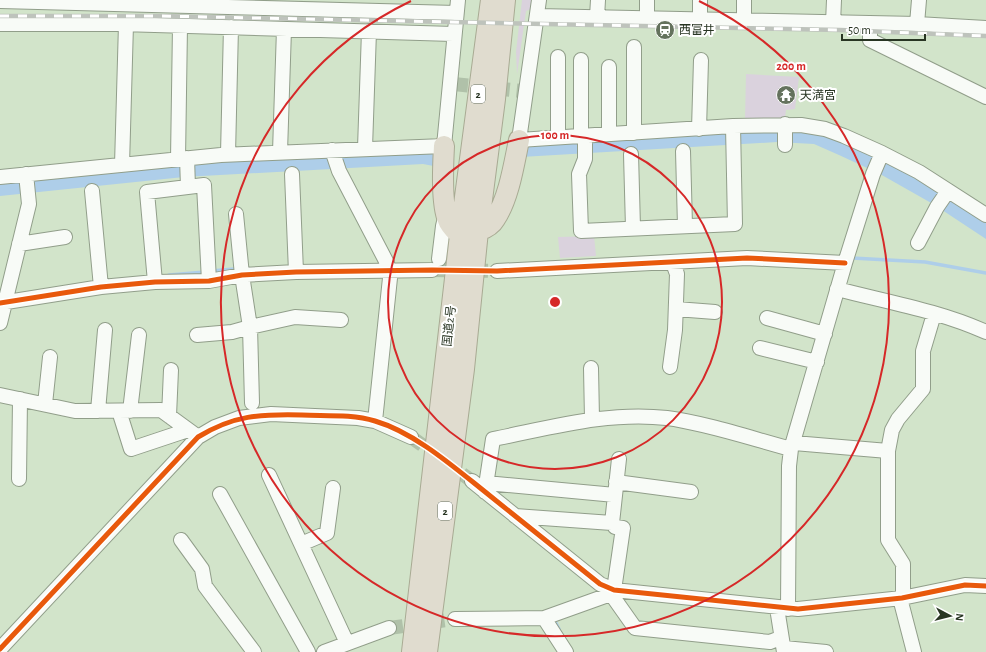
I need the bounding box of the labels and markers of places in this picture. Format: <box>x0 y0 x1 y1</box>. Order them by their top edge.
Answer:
station icon: 西富井 <box>654 19 676 41</box>
place label: 西富井 <box>679 23 715 36</box>
temple icon: 天満宮 <box>775 84 797 106</box>
place label: 天満宮 <box>800 89 836 101</box>
centre of rings <box>548 295 562 309</box>

